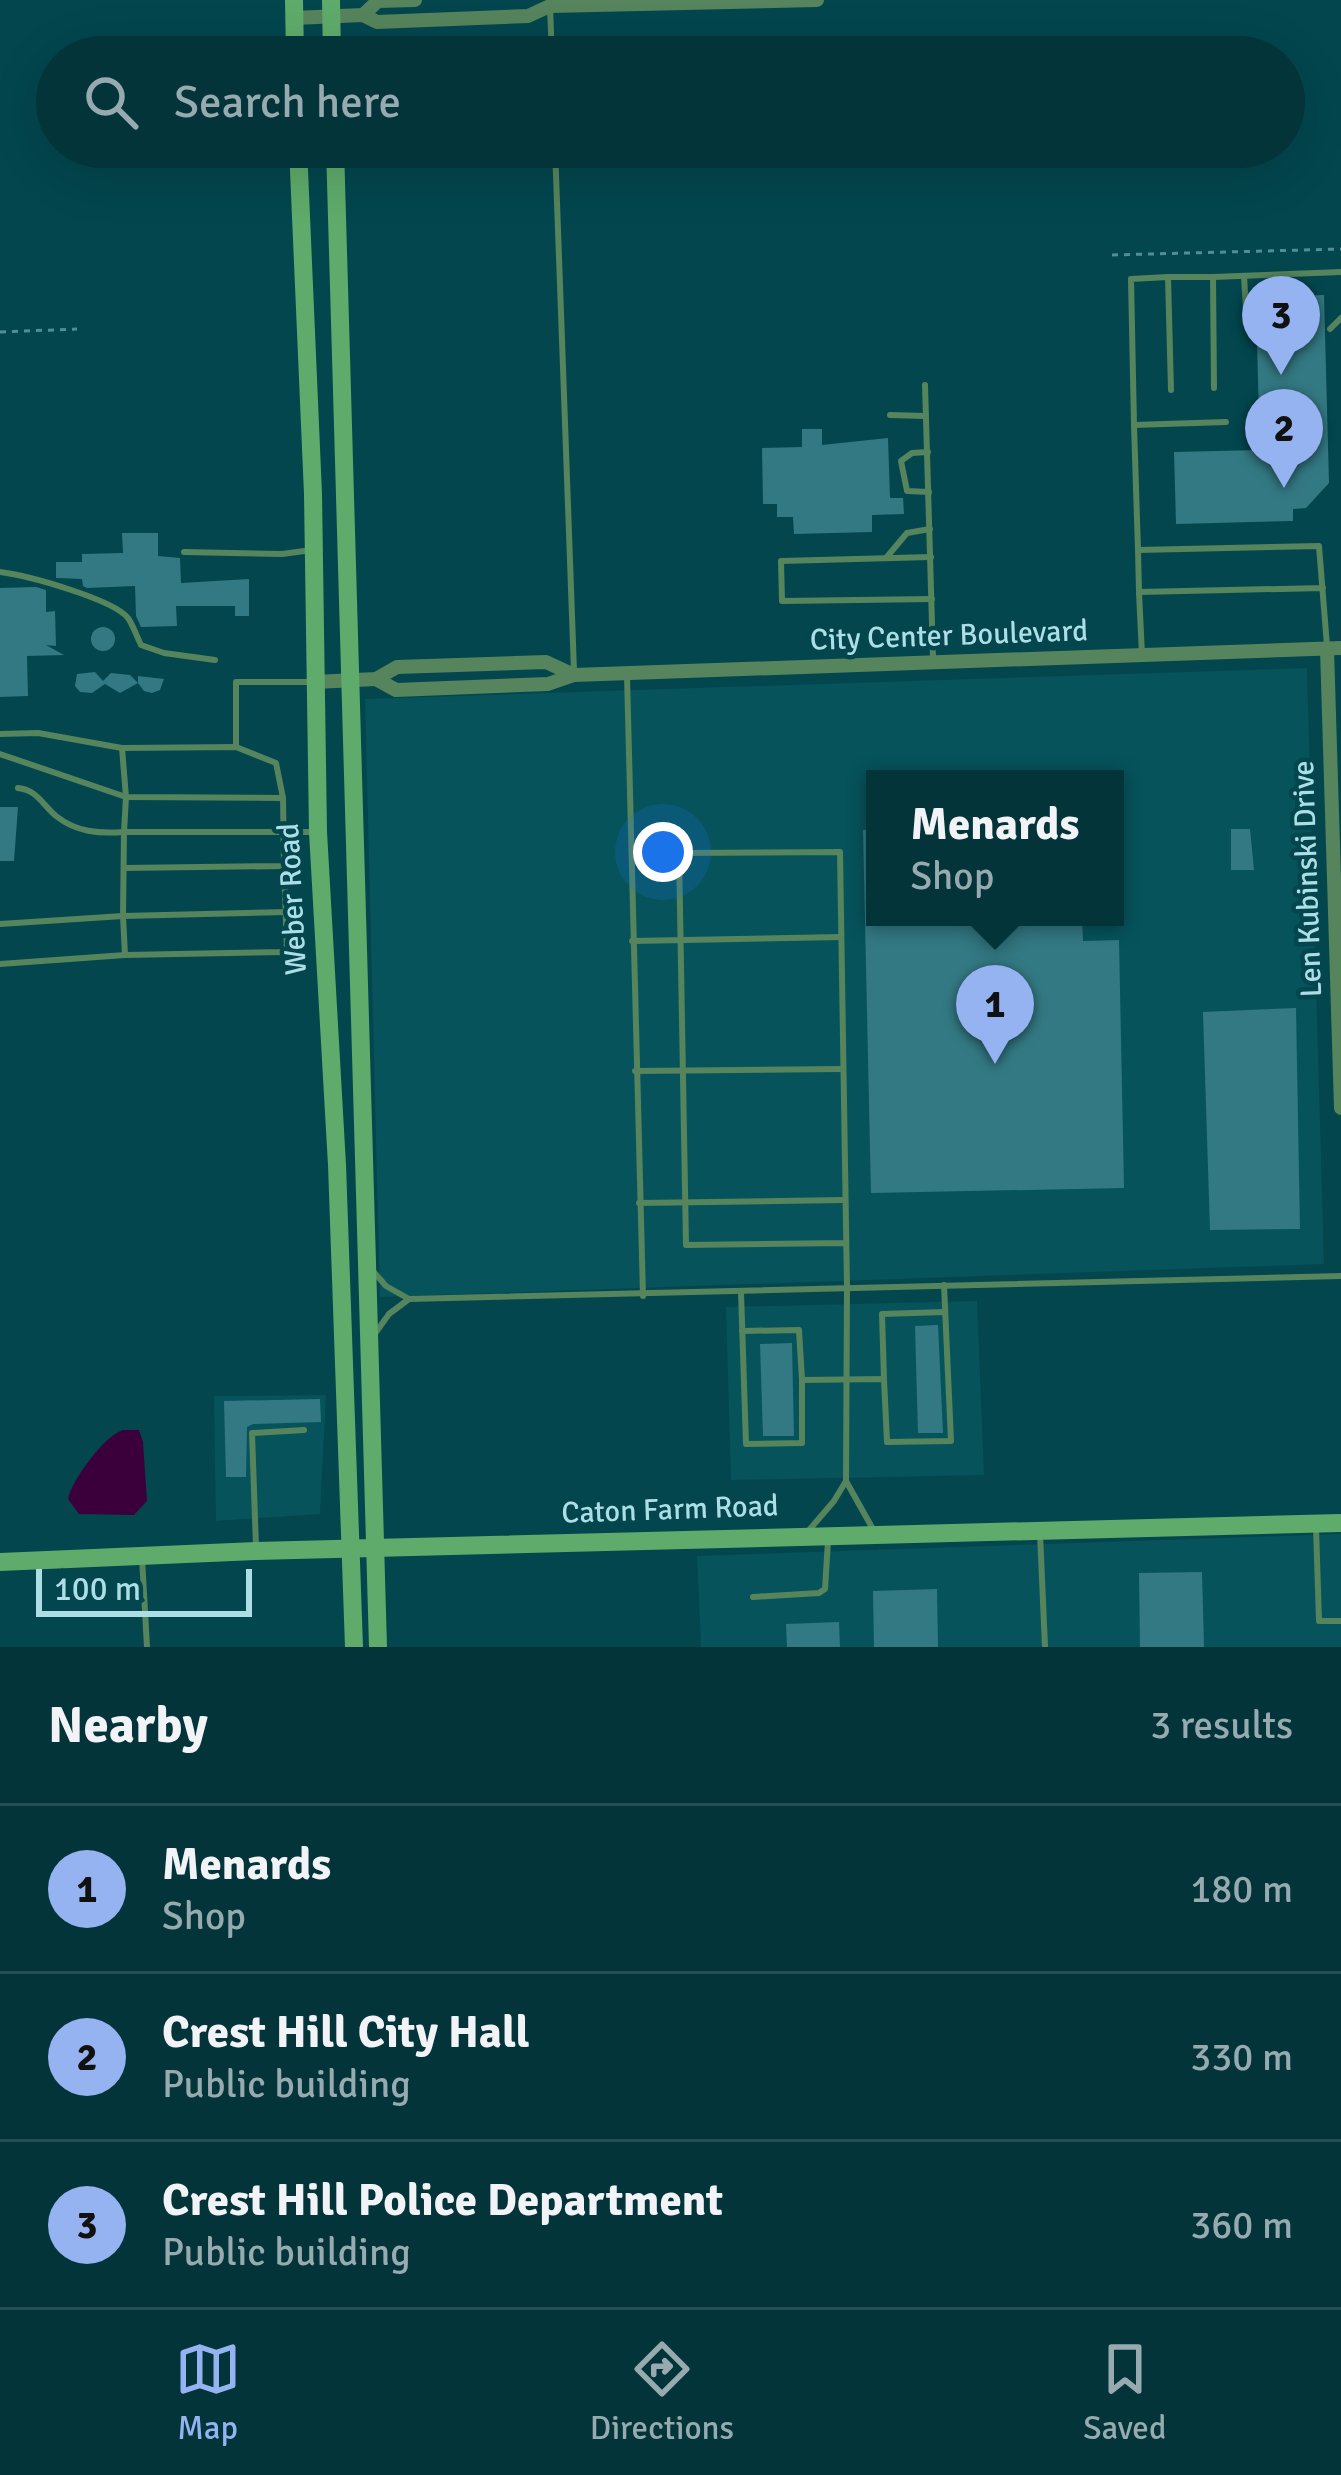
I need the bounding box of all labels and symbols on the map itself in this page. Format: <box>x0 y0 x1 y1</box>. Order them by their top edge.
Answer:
pin: 3 <box>1242 276 1320 375</box>
pin: 2 <box>1245 389 1323 488</box>
street label: City Center Boulevard <box>809 612 1089 659</box>
street label: Len Kubinski Drive <box>1285 760 1330 998</box>
street label: Weber Road <box>270 822 315 976</box>
your location <box>633 822 693 882</box>
pin: 1 <box>956 965 1034 1064</box>
street label: Caton Farm Road <box>561 1487 779 1532</box>
scale bar <box>36 1563 252 1616</box>

